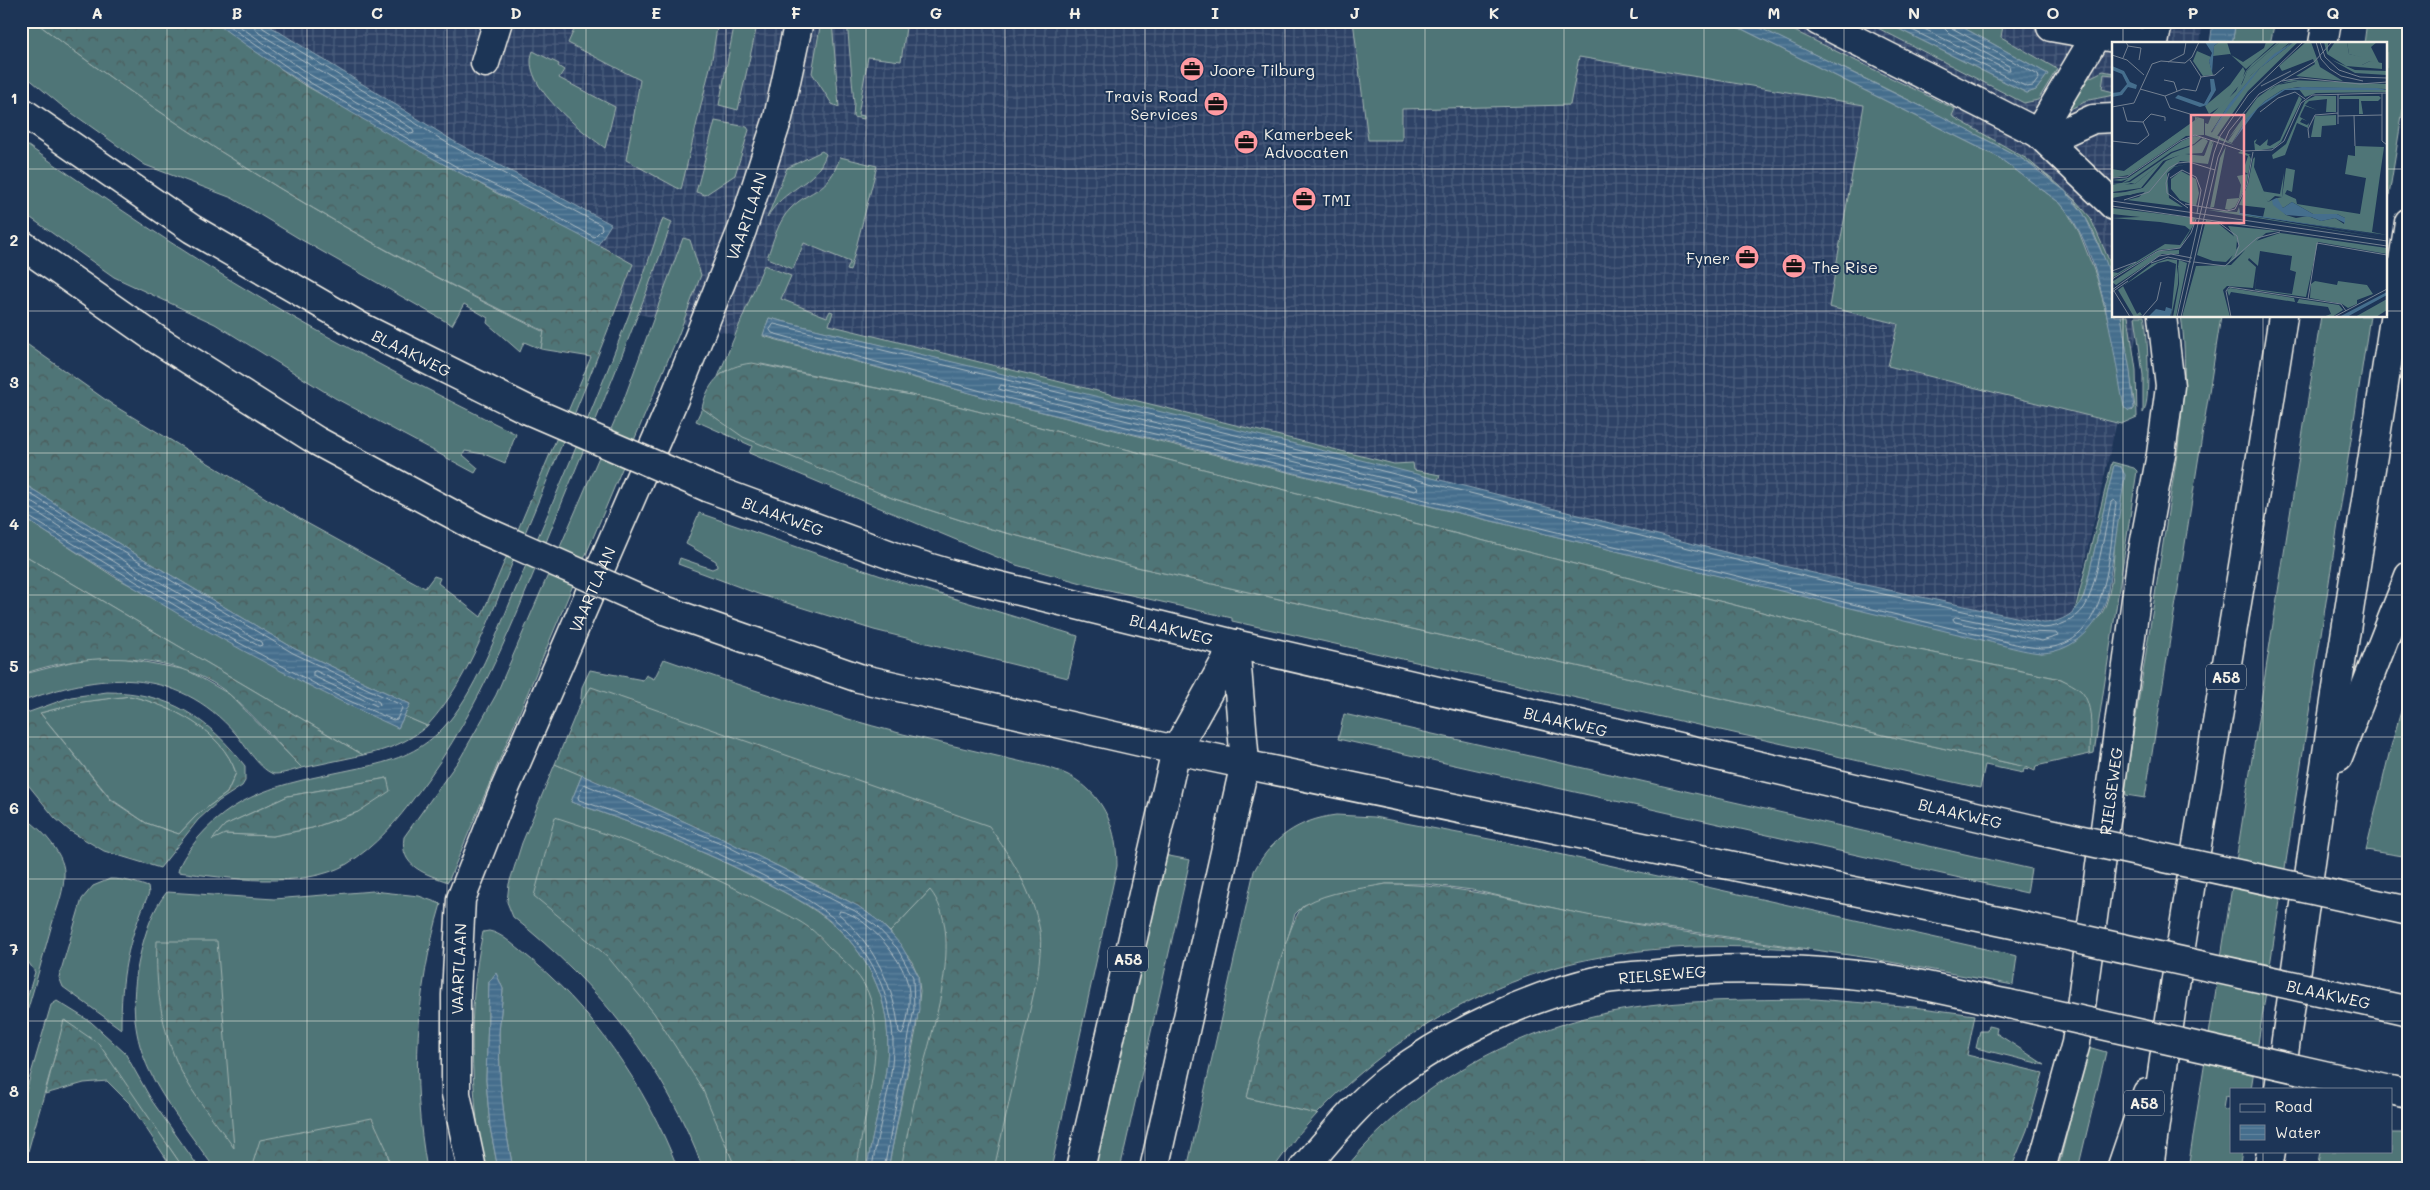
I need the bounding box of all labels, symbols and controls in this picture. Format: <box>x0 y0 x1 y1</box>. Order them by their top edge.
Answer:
text: A <box>91 2 103 23</box>
text: B <box>232 2 242 23</box>
text: C <box>371 2 383 23</box>
text: D <box>510 2 522 23</box>
text: E <box>651 2 661 23</box>
text: F <box>791 2 801 23</box>
text: G <box>930 2 942 23</box>
text: H <box>1069 2 1081 23</box>
text: I <box>1211 2 1219 23</box>
text: J <box>1350 2 1360 23</box>
text: K <box>1489 2 1499 23</box>
text: L <box>1629 2 1639 23</box>
text: M <box>1768 2 1780 23</box>
text: N <box>1908 2 1920 23</box>
text: O <box>2047 2 2060 23</box>
text: P <box>2188 2 2199 23</box>
text: Q <box>2327 2 2340 23</box>
inset map <box>2112 42 2388 318</box>
office icon: Joore Tilburg <box>1179 56 1205 82</box>
place label: Joore Tilburg <box>1210 59 1315 80</box>
place label: Travis Road Services <box>1105 85 1198 124</box>
text: 1 <box>10 87 18 108</box>
office icon: Travis Road Services <box>1203 91 1229 117</box>
place label: Kamerbeek Advocaten <box>1264 123 1353 162</box>
office icon: Kamerbeek Advocaten <box>1233 129 1259 155</box>
street label: VAARTLAAN <box>721 169 770 263</box>
office icon: TMI <box>1291 186 1317 212</box>
place label: TMI <box>1322 189 1351 210</box>
text: 2 <box>10 229 19 250</box>
office icon: Fyner <box>1734 244 1760 270</box>
place label: Fyner <box>1686 247 1730 268</box>
office icon: The Rise <box>1781 253 1807 279</box>
place label: The Rise <box>1812 256 1878 277</box>
street label: BLAAKWEG <box>369 324 455 381</box>
text: 3 <box>9 371 19 392</box>
street label: BLAAKWEG <box>739 491 827 540</box>
text: 4 <box>9 513 19 534</box>
street label: VAARTLAAN <box>564 543 619 635</box>
street label: BLAAKWEG <box>1128 608 1216 649</box>
text: 5 <box>9 655 19 676</box>
road number: A58 <box>2206 664 2246 690</box>
street label: BLAAKWEG <box>1522 701 1610 741</box>
street label: RIELSEWEG <box>2094 746 2126 836</box>
street label: BLAAKWEG <box>1916 793 2004 832</box>
text: 6 <box>9 797 19 818</box>
street label: VAARTLAAN <box>445 922 470 1015</box>
text: 7 <box>10 938 19 959</box>
road number: A58 <box>1108 946 1148 972</box>
street label: RIELSEWEG <box>1617 960 1707 988</box>
street label: BLAAKWEG <box>2285 974 2373 1013</box>
text: 8 <box>9 1080 19 1101</box>
legend <box>2230 1088 2392 1152</box>
road number: A58 <box>2124 1090 2164 1116</box>
text: Road <box>2275 1096 2312 1116</box>
text: Water <box>2275 1122 2321 1142</box>

